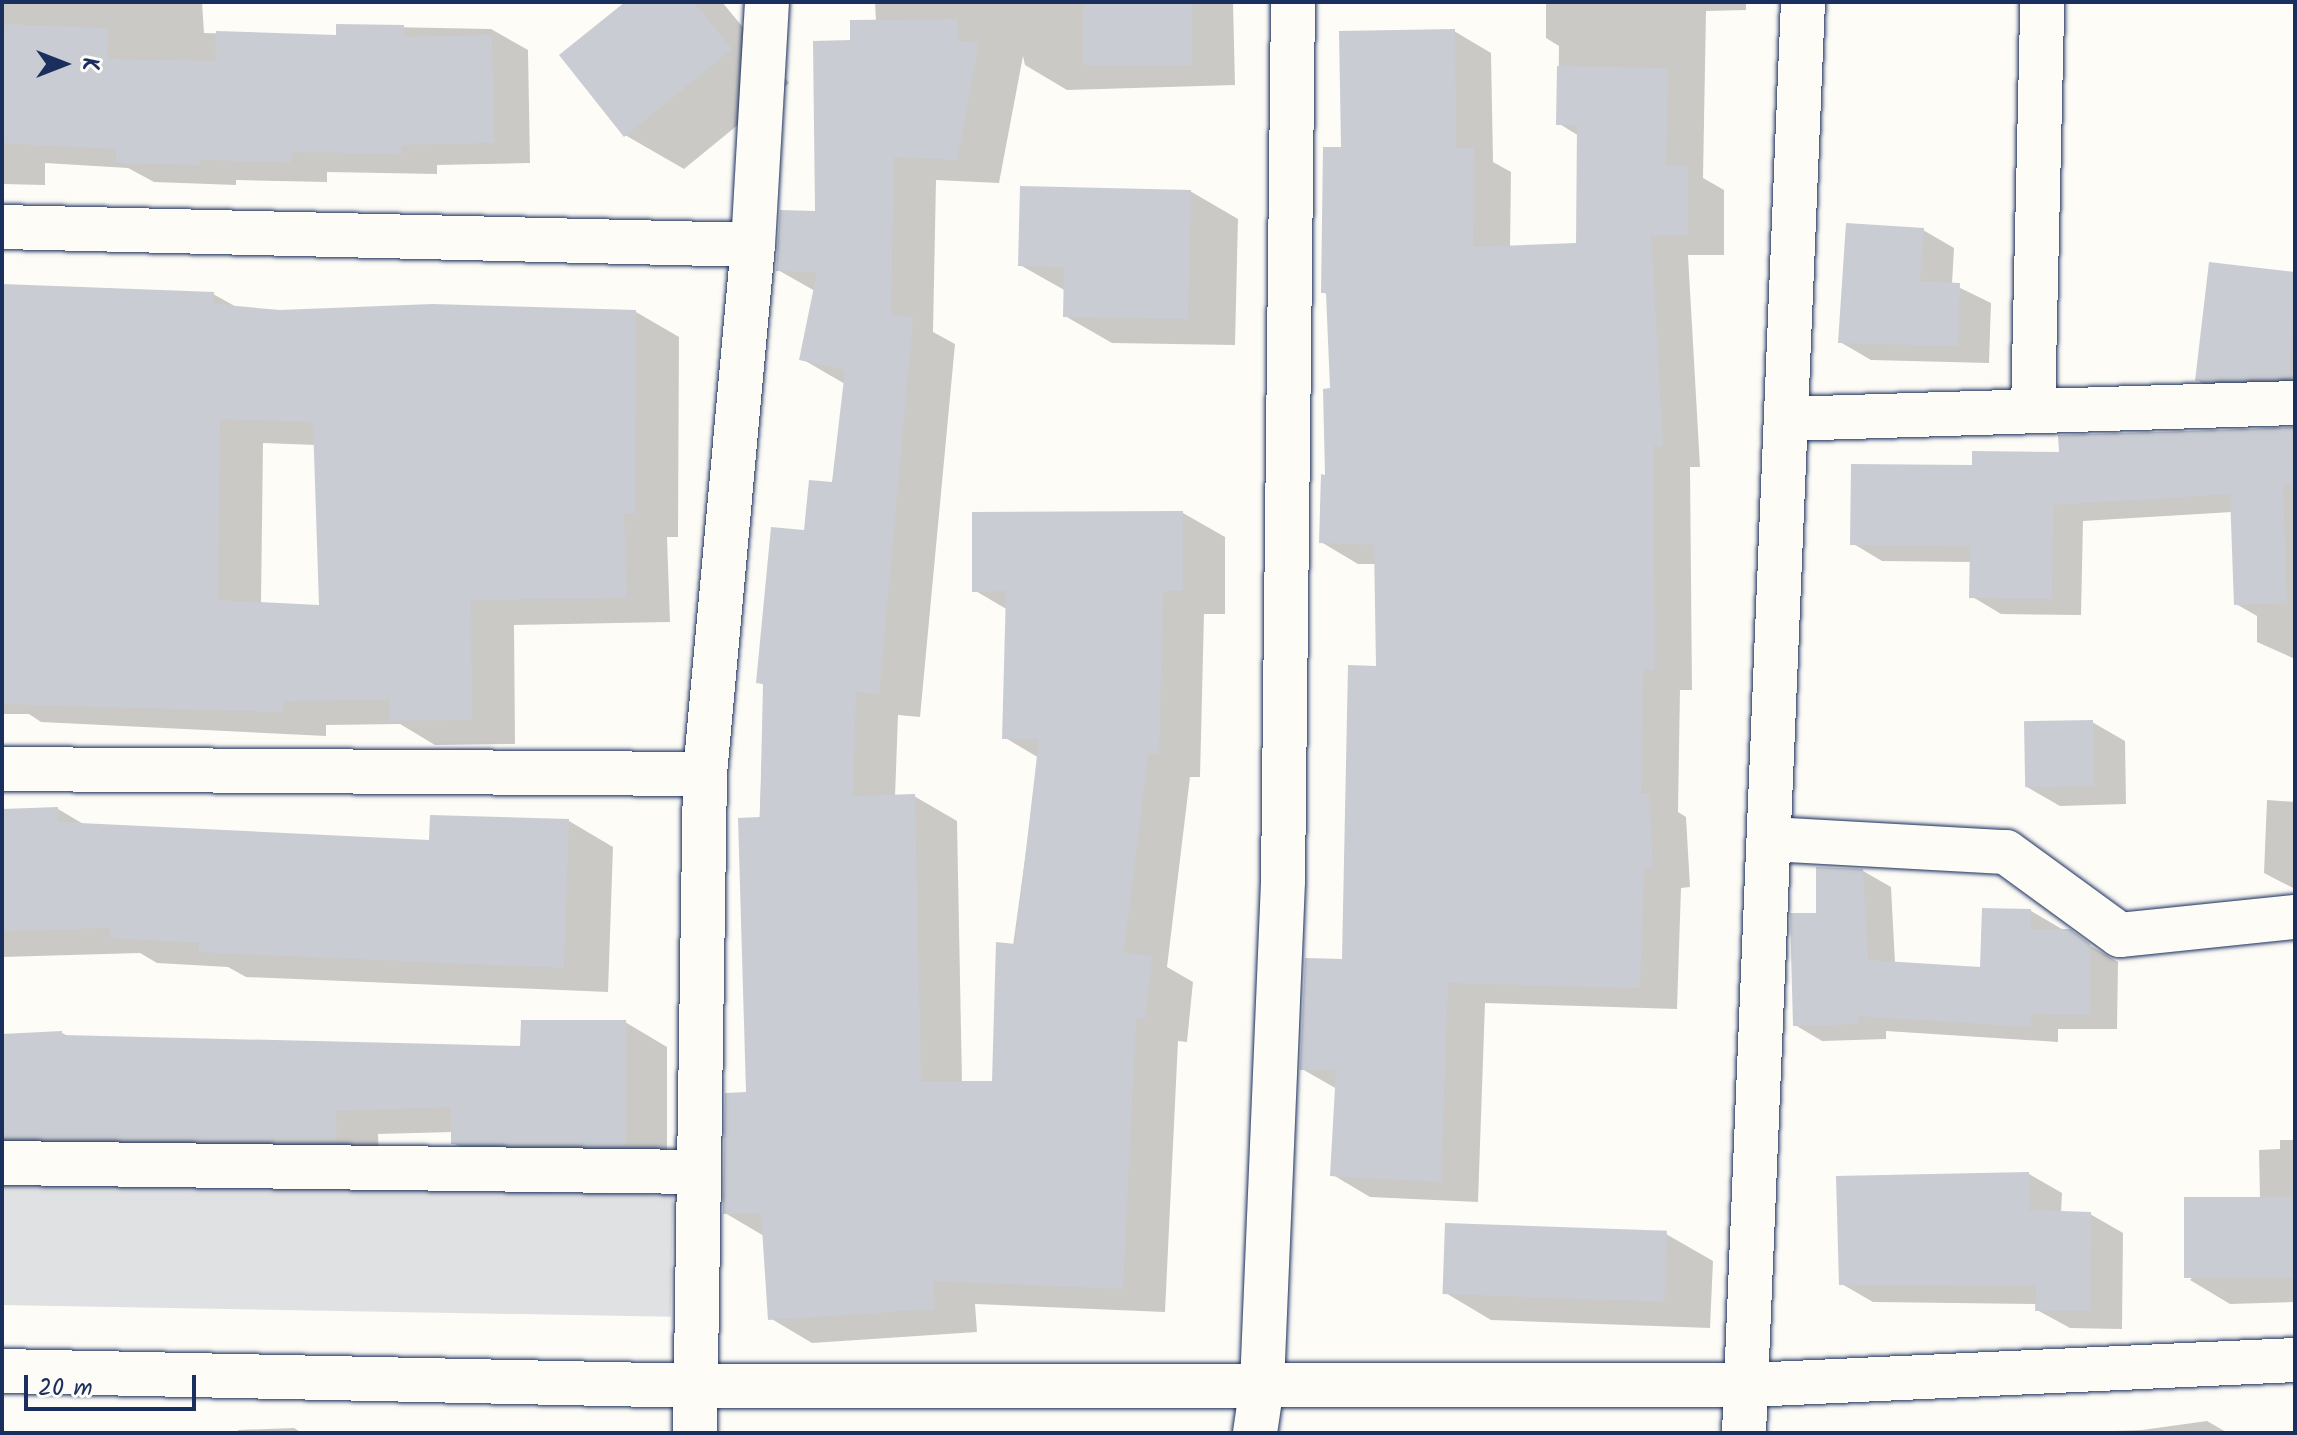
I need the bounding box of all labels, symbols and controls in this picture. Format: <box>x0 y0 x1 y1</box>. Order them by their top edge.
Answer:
north arrow <box>24 24 104 104</box>
text: K <box>71 57 106 71</box>
scale bar <box>28 1359 200 1409</box>
text: 20 m <box>38 1369 93 1408</box>

